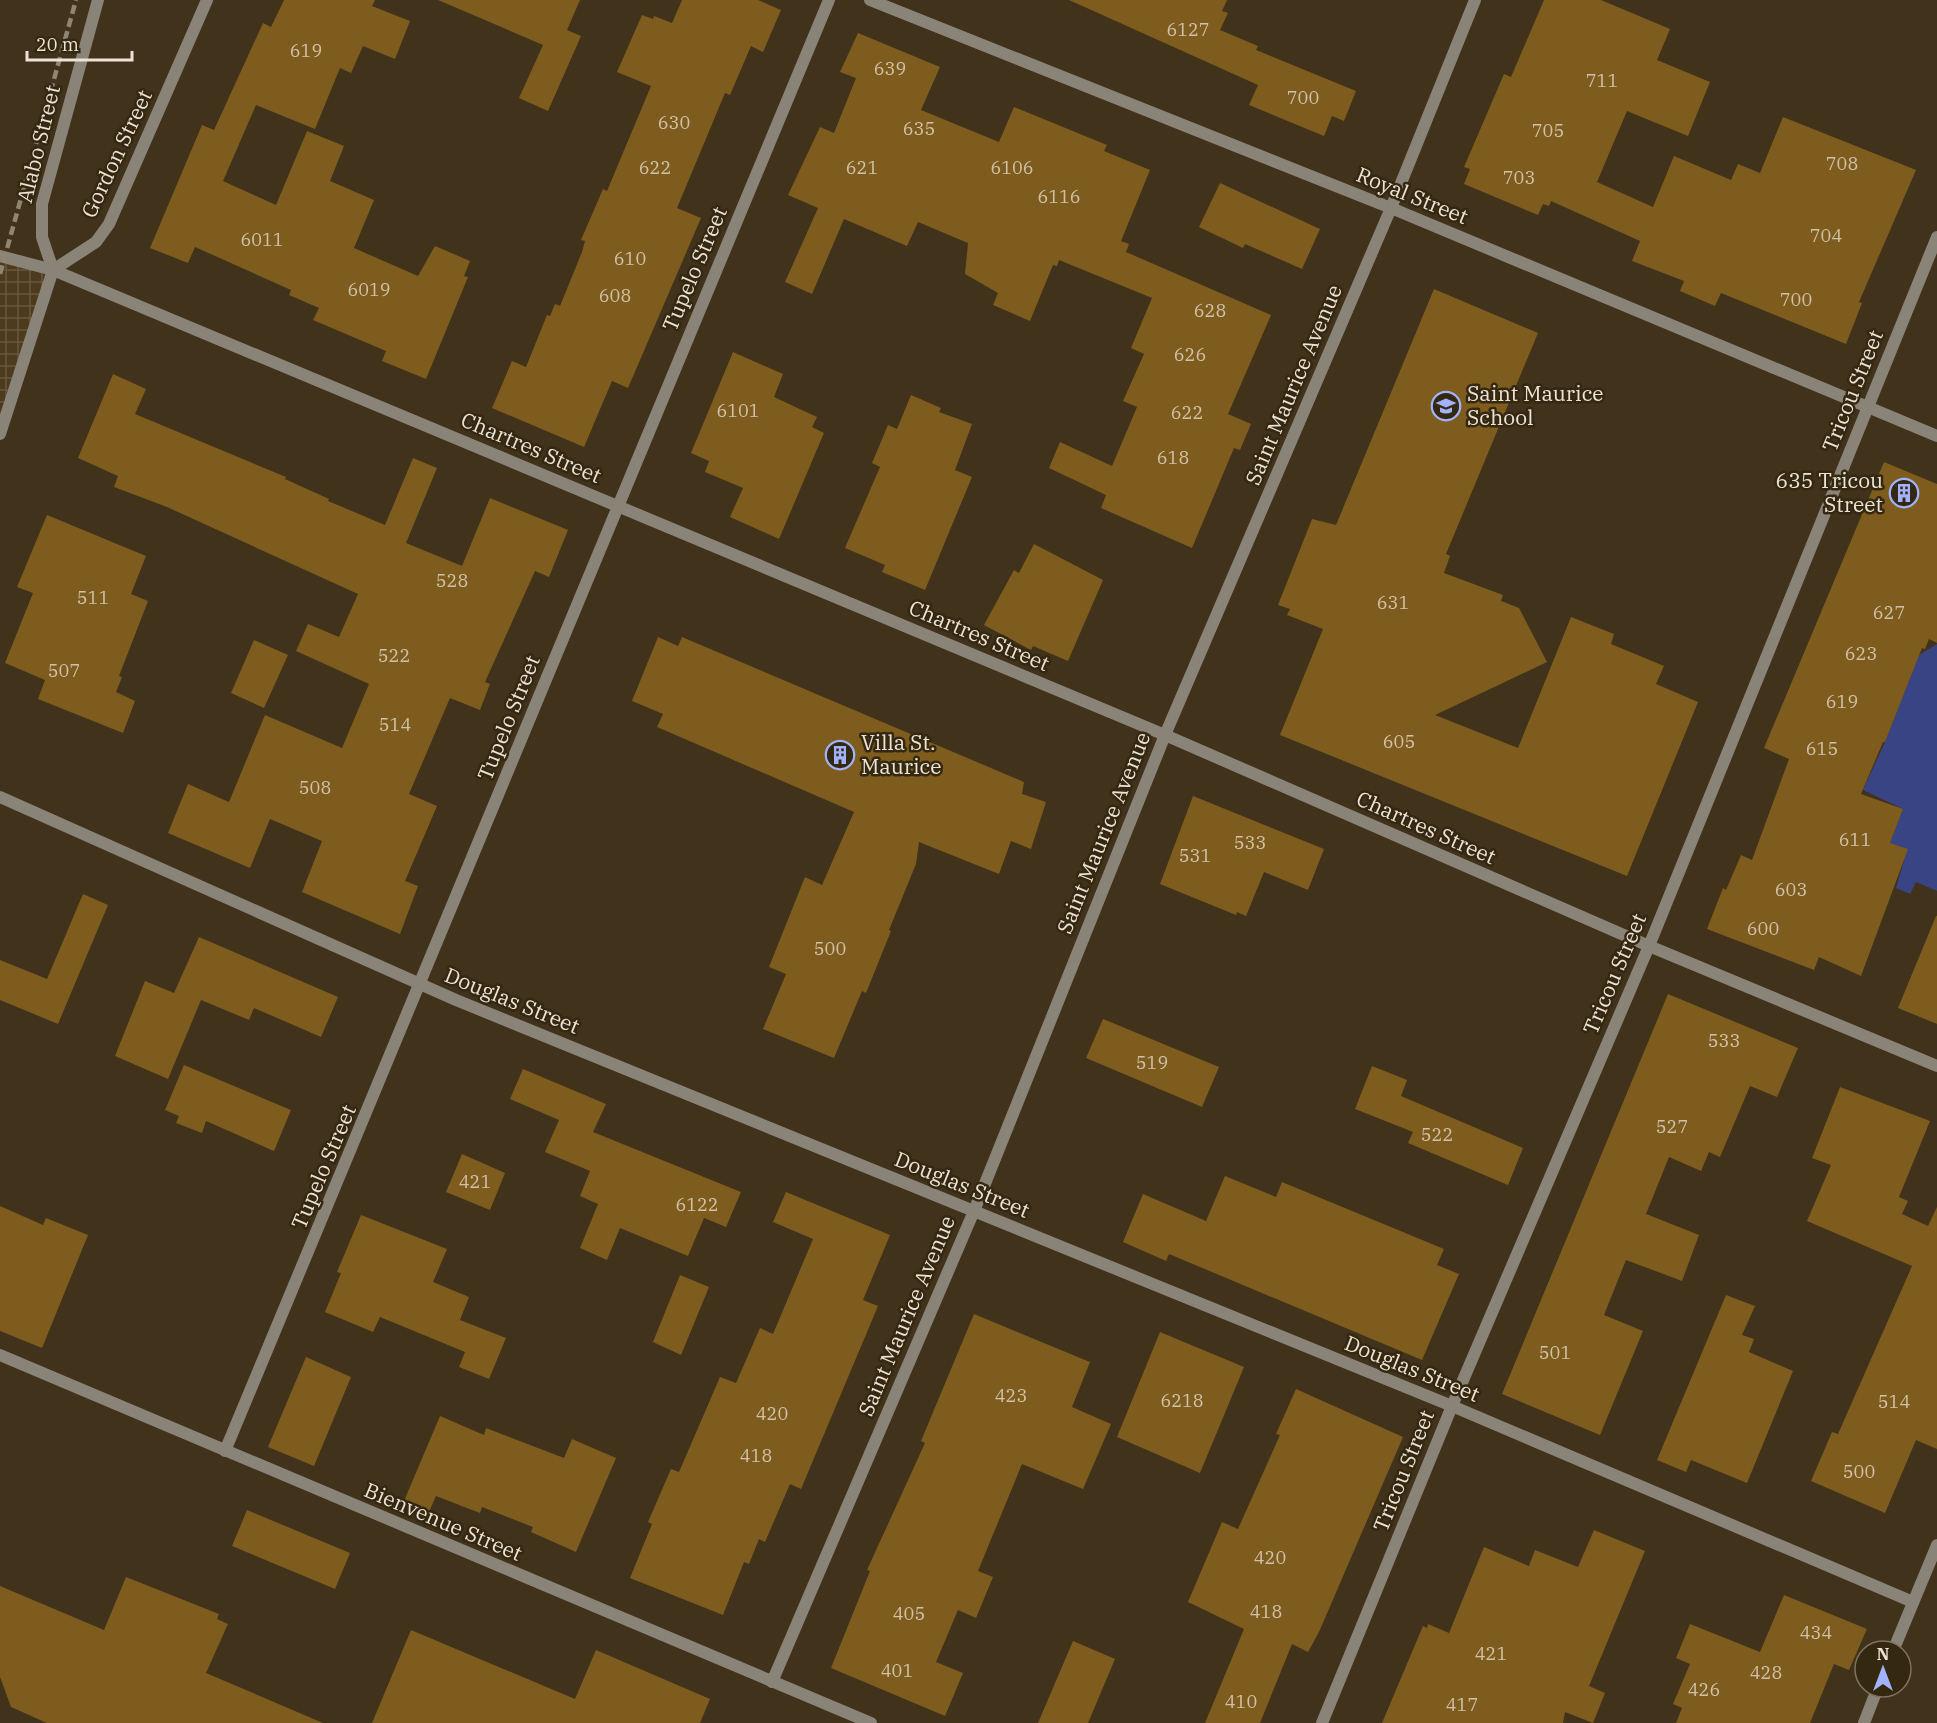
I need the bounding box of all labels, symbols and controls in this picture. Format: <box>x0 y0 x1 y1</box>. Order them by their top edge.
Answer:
house number: 6127 <box>1166 18 1210 41</box>
scale bar <box>27 24 132 62</box>
text: 20 m <box>36 33 79 56</box>
house number: 619 <box>290 39 322 62</box>
house number: 639 <box>874 57 906 80</box>
house number: 711 <box>1586 69 1618 92</box>
street label: Alabo Street <box>10 82 66 205</box>
street label: Gordon Street <box>74 85 158 222</box>
house number: 700 <box>1287 86 1319 109</box>
house number: 630 <box>658 111 690 134</box>
house number: 635 <box>903 117 935 140</box>
house number: 705 <box>1532 119 1564 142</box>
house number: 708 <box>1826 152 1858 175</box>
house number: 622 <box>639 156 671 179</box>
house number: 621 <box>846 156 878 179</box>
house number: 6106 <box>990 156 1034 179</box>
street label: Royal Street <box>1352 160 1472 230</box>
house number: 703 <box>1503 166 1535 189</box>
house number: 6116 <box>1037 185 1081 208</box>
street label: Tupelo Street <box>655 202 733 335</box>
house number: 704 <box>1810 224 1842 247</box>
house number: 6011 <box>240 228 284 251</box>
house number: 610 <box>614 247 646 270</box>
house number: 6019 <box>347 278 391 301</box>
street label: Saint Maurice Avenue <box>1238 280 1348 489</box>
house number: 608 <box>599 284 631 307</box>
house number: 700 <box>1780 288 1812 311</box>
house number: 628 <box>1194 299 1226 322</box>
street label: Tricou Street <box>1815 326 1889 455</box>
house number: 626 <box>1174 343 1206 366</box>
place label: Saint Maurice School <box>1467 379 1604 431</box>
school or university icon: Saint Maurice School <box>1430 390 1462 422</box>
house number: 6101 <box>716 399 760 422</box>
house number: 622 <box>1171 401 1203 424</box>
street label: Chartres Street <box>457 405 606 489</box>
house number: 618 <box>1157 446 1189 469</box>
place label: 635 Tricou Street <box>1776 466 1883 518</box>
building icon: 635 Tricou Street <box>1888 477 1920 509</box>
house number: 528 <box>436 569 468 592</box>
house number: 511 <box>77 586 109 609</box>
house number: 631 <box>1377 591 1409 614</box>
street label: Chartres Street <box>905 593 1054 677</box>
house number: 627 <box>1873 601 1905 624</box>
house number: 623 <box>1845 642 1877 665</box>
house number: 522 <box>378 644 410 667</box>
street label: Tupelo Street <box>470 651 546 784</box>
house number: 507 <box>48 659 80 682</box>
house number: 619 <box>1826 690 1858 713</box>
house number: 514 <box>379 713 411 736</box>
place label: Villa St. Maurice <box>861 728 941 780</box>
street label: Saint Maurice Avenue <box>1050 728 1156 938</box>
house number: 605 <box>1383 730 1415 753</box>
house number: 615 <box>1806 737 1838 760</box>
building icon: Villa St. Maurice <box>824 739 856 771</box>
house number: 508 <box>299 776 331 799</box>
street label: Chartres Street <box>1352 784 1501 870</box>
house number: 611 <box>1839 828 1871 851</box>
house number: 533 <box>1234 831 1266 854</box>
house number: 531 <box>1179 844 1211 867</box>
house number: 603 <box>1775 878 1807 901</box>
street label: Tricou Street <box>1576 909 1652 1038</box>
house number: 600 <box>1747 917 1779 940</box>
house number: 500 <box>814 937 846 960</box>
street label: Douglas Street <box>441 960 584 1040</box>
house number: 533 <box>1708 1029 1740 1052</box>
house number: 519 <box>1136 1051 1168 1074</box>
street label: Tupelo Street <box>284 1100 362 1233</box>
house number: 527 <box>1656 1115 1688 1138</box>
house number: 522 <box>1421 1123 1453 1146</box>
street label: Douglas Street <box>891 1144 1034 1224</box>
house number: 421 <box>459 1170 491 1193</box>
house number: 6122 <box>675 1193 719 1216</box>
street label: Saint Maurice Avenue <box>851 1211 961 1420</box>
street label: Douglas Street <box>1341 1328 1484 1408</box>
house number: 501 <box>1539 1341 1571 1364</box>
house number: 423 <box>995 1384 1027 1407</box>
house number: 6218 <box>1160 1389 1204 1412</box>
house number: 514 <box>1878 1390 1910 1413</box>
house number: 420 <box>756 1402 788 1425</box>
street label: Tricou Street <box>1366 1406 1440 1535</box>
house number: 418 <box>740 1444 772 1467</box>
house number: 500 <box>1843 1460 1875 1483</box>
street label: Bienvenue Street <box>360 1475 527 1567</box>
house number: 420 <box>1254 1546 1286 1569</box>
house number: 418 <box>1250 1600 1282 1623</box>
house number: 405 <box>893 1602 925 1625</box>
house number: 434 <box>1800 1621 1832 1644</box>
north arrow <box>1853 1639 1913 1699</box>
house number: 421 <box>1475 1642 1507 1665</box>
text: N <box>1877 1644 1889 1664</box>
house number: 401 <box>881 1659 913 1682</box>
house number: 428 <box>1750 1661 1782 1684</box>
house number: 426 <box>1688 1678 1720 1701</box>
house number: 410 <box>1225 1690 1257 1713</box>
house number: 417 <box>1446 1693 1478 1716</box>

